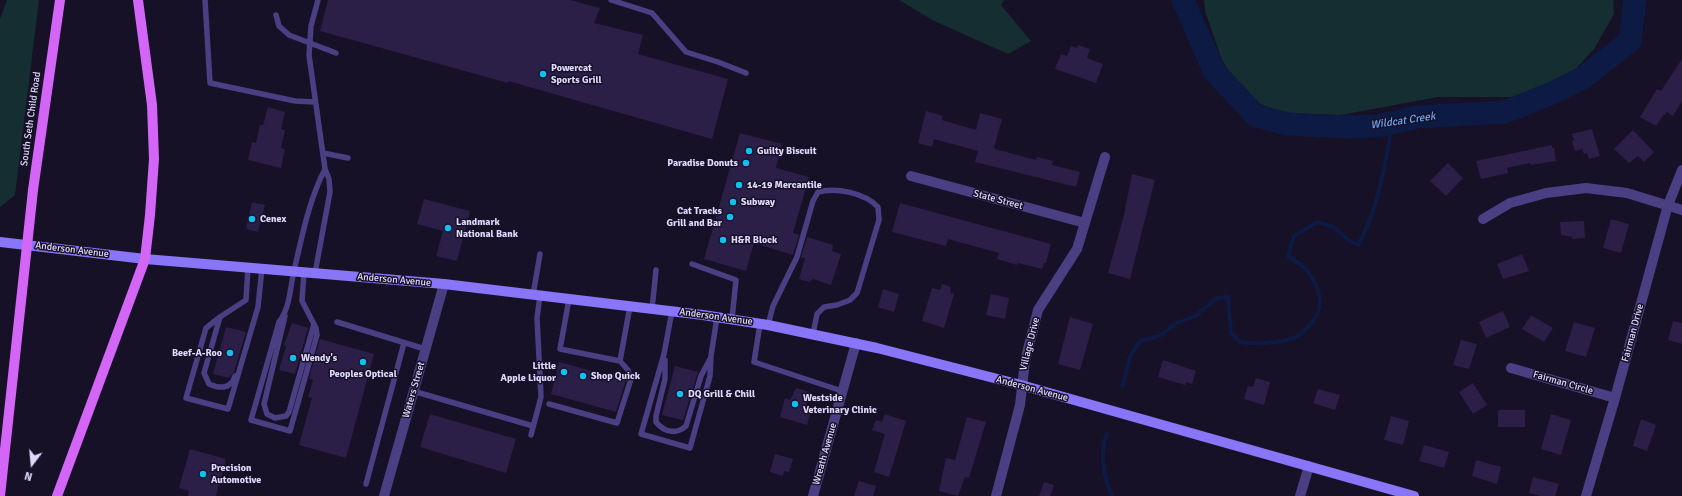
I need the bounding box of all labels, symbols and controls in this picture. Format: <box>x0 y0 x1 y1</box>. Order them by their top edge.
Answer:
place label: Powercat Sports Grill <box>551 62 602 86</box>
marker: Powercat Sports Grill <box>538 69 548 79</box>
street label: South Seth Child Road <box>18 71 44 167</box>
water label: Wildcat Creek <box>1370 110 1436 132</box>
place label: Guilty Biscuit <box>757 145 816 157</box>
marker: Guilty Biscuit <box>744 146 754 156</box>
place label: Paradise Donuts <box>667 157 738 169</box>
marker: Paradise Donuts <box>741 158 751 168</box>
place label: 14-19 Mercantile <box>747 179 822 191</box>
marker: 14-19 Mercantile <box>734 180 744 190</box>
street label: State Street <box>972 188 1024 212</box>
place label: Subway <box>741 196 775 208</box>
marker: Subway <box>728 197 738 207</box>
place label: Cat Tracks Grill and Bar <box>667 205 722 228</box>
marker: Cat Tracks Grill and Bar <box>725 212 735 222</box>
place label: Cenex <box>260 213 286 225</box>
marker: Cenex <box>247 214 257 224</box>
place label: Landmark National Bank <box>456 216 518 240</box>
marker: Landmark National Bank <box>443 223 453 233</box>
place label: H&R Block <box>731 234 777 246</box>
marker: H&R Block <box>718 235 728 245</box>
street label: Anderson Avenue <box>35 240 109 260</box>
street label: Anderson Avenue <box>357 271 431 289</box>
street label: Fairman Drive <box>1620 303 1646 363</box>
street label: Anderson Avenue <box>678 306 754 328</box>
street label: Village Drive <box>1018 316 1042 372</box>
place label: Beef-A-Roo <box>172 347 222 359</box>
marker: Beef-A-Roo <box>225 348 235 358</box>
place label: Wendy's <box>301 352 337 364</box>
marker: Wendy's <box>288 353 298 363</box>
marker: Peoples Optical <box>358 357 368 367</box>
place label: Little Apple Liquor <box>501 360 556 384</box>
street label: Waters Street <box>400 361 428 419</box>
marker: Little Apple Liquor <box>559 367 569 377</box>
place label: Peoples Optical <box>329 368 397 380</box>
street label: Fairman Circle <box>1532 369 1594 397</box>
place label: Shop Quick <box>591 370 640 382</box>
marker: Shop Quick <box>578 371 588 381</box>
street label: Anderson Avenue <box>995 374 1069 404</box>
place label: DQ Grill & Chill <box>688 388 755 400</box>
marker: DQ Grill & Chill <box>675 389 685 399</box>
place label: Westside Veterinary Clinic <box>803 392 877 416</box>
marker: Westside Veterinary Clinic <box>790 399 800 409</box>
street label: Wreath Avenue <box>810 421 840 487</box>
north arrow <box>12 444 52 484</box>
place label: Precision Automotive <box>211 462 261 486</box>
text: N <box>23 469 34 483</box>
marker: Precision Automotive <box>198 469 208 479</box>

